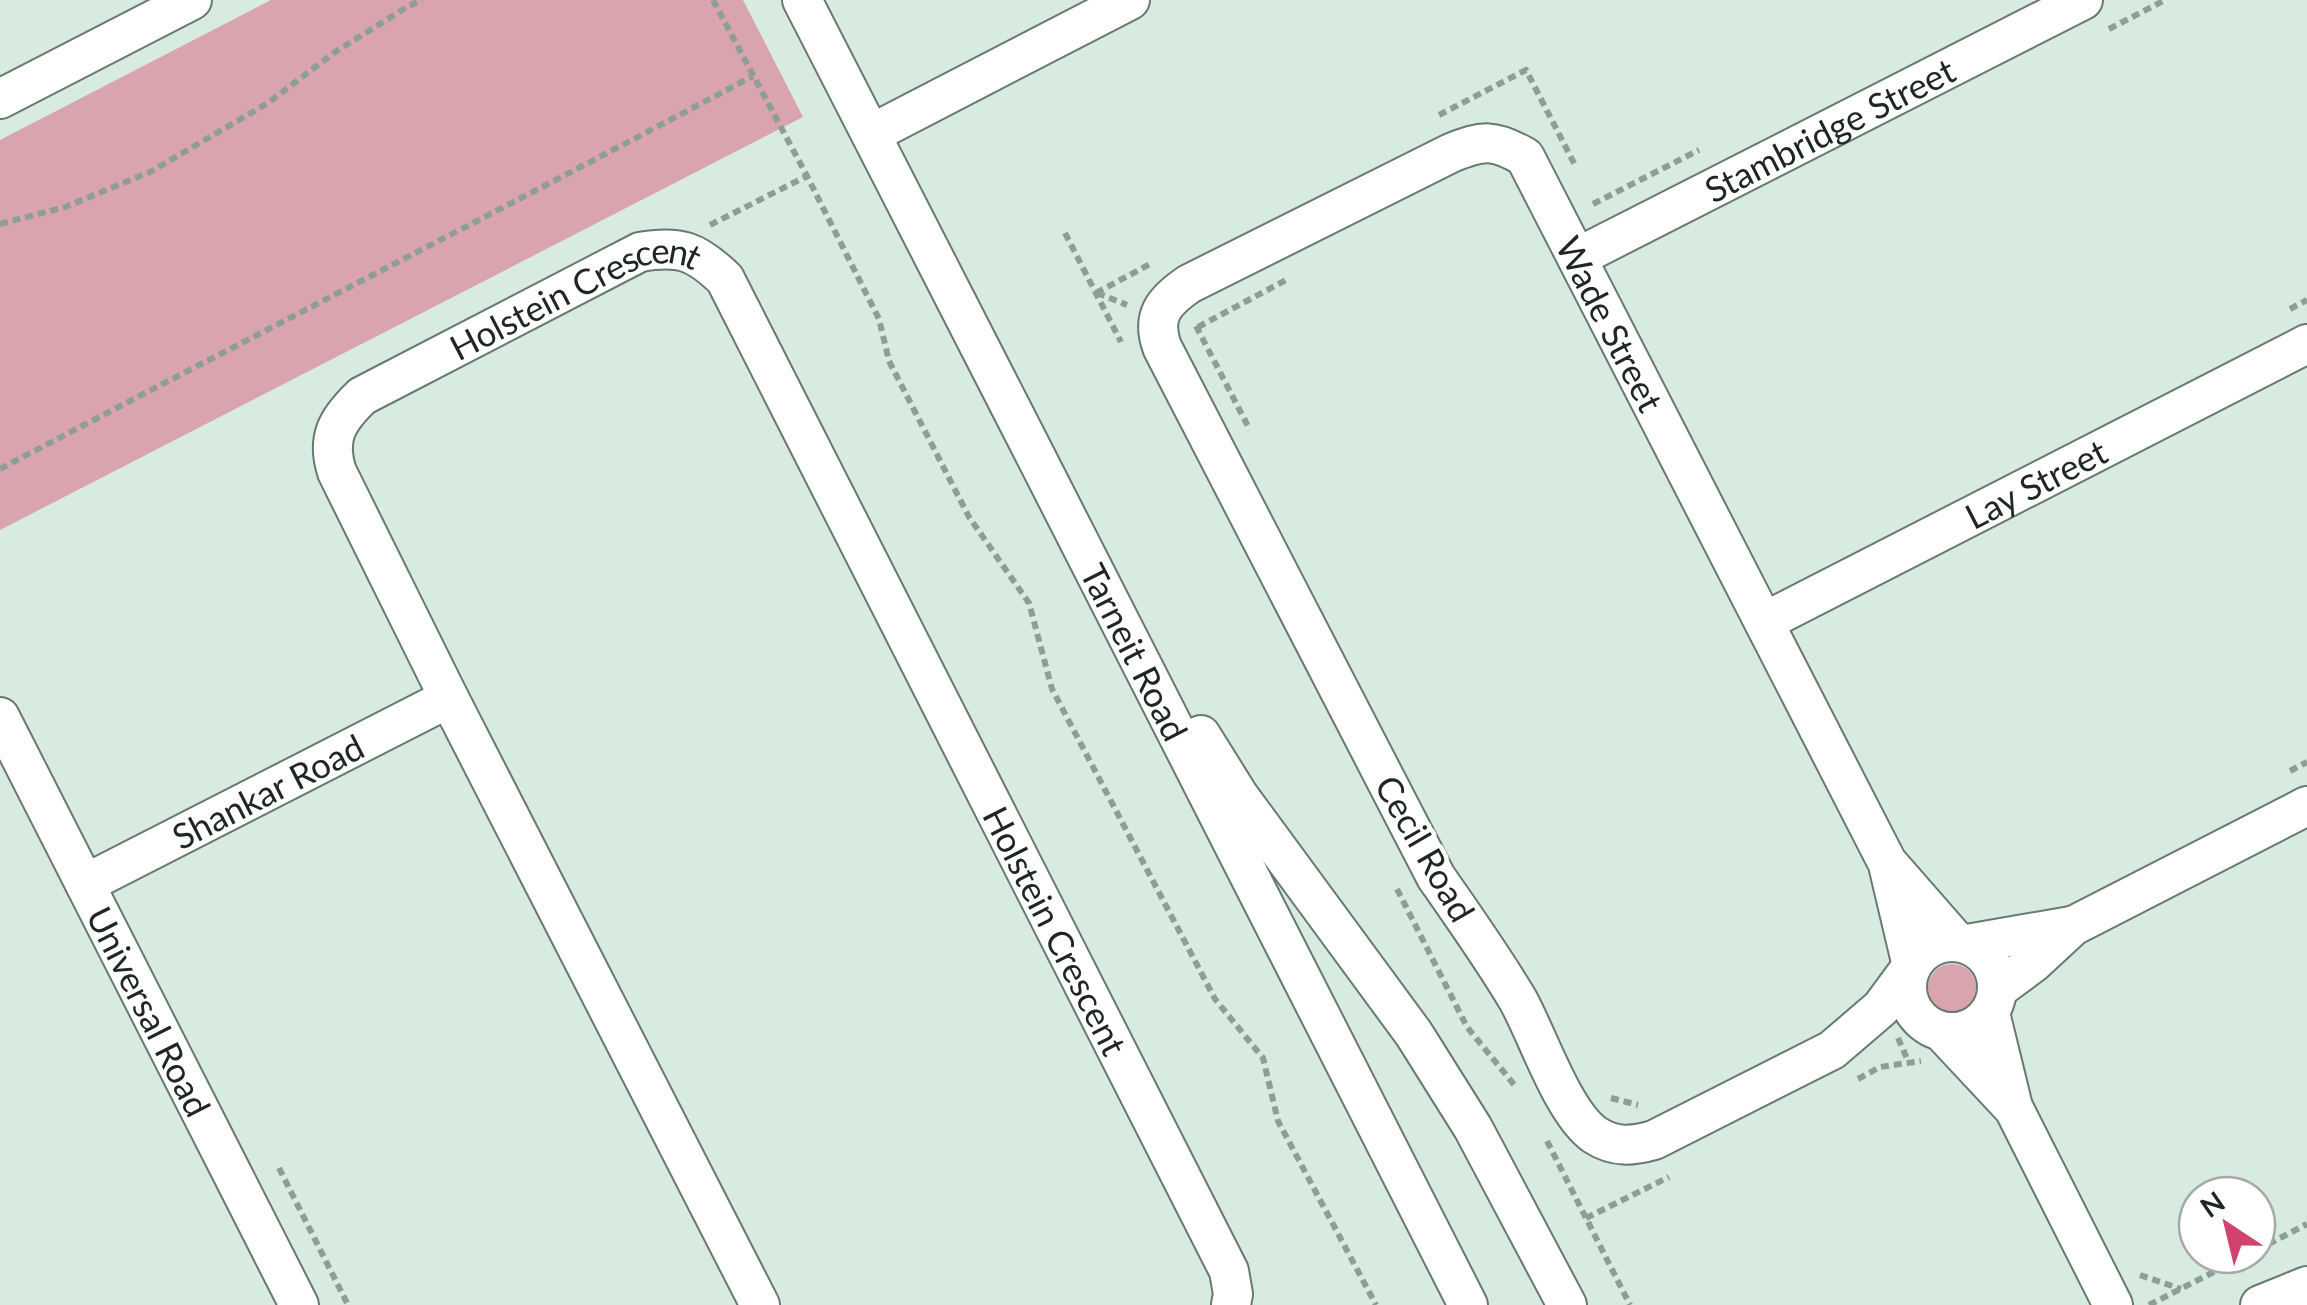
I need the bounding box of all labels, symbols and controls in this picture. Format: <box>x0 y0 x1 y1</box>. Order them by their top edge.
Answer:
street label: Stambridge Street <box>1697 48 1962 210</box>
street label: Holstein Crescent <box>442 228 709 368</box>
street label: Wade Street <box>1548 229 1673 418</box>
street label: Lay Street <box>1958 429 2114 537</box>
street label: Tarneit Road <box>1073 556 1198 747</box>
street label: Shankar Road <box>165 724 370 857</box>
street label: Cecil Road <box>1367 768 1485 928</box>
street label: Holstein Crescent <box>975 799 1137 1062</box>
street label: Universal Road <box>79 899 220 1123</box>
north arrow <box>2177 1175 2277 1275</box>
text: N <box>2193 1184 2231 1224</box>

